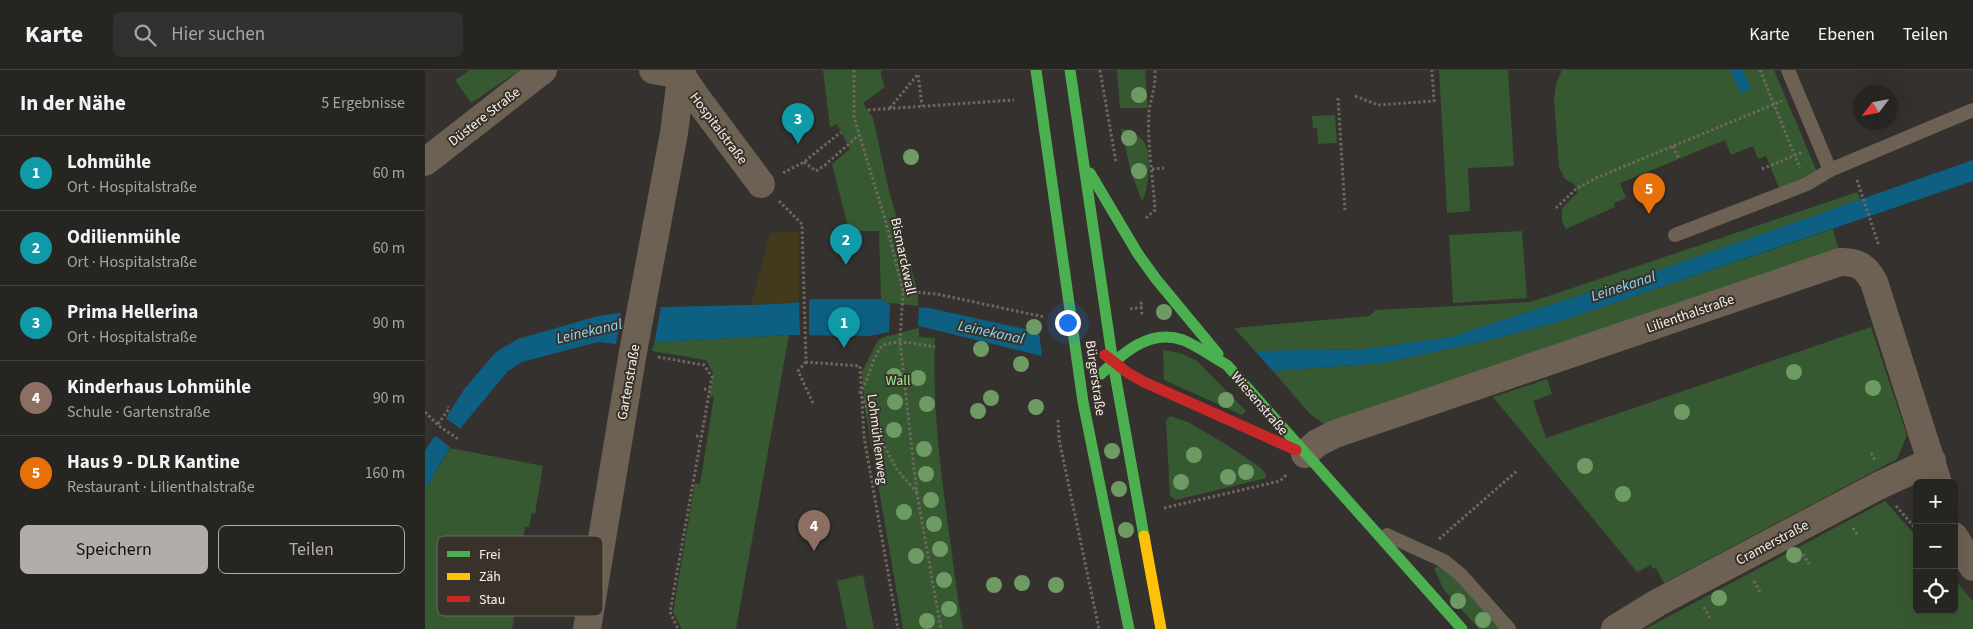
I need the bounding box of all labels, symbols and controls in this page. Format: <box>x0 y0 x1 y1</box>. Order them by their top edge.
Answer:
search box <box>113 12 463 57</box>
text: Karte <box>25 17 83 52</box>
icon: search <box>131 21 159 49</box>
text: Hier suchen <box>171 21 265 48</box>
text: Karte <box>1749 22 1790 47</box>
text: Ebenen <box>1818 22 1875 47</box>
text: Teilen <box>1903 22 1948 47</box>
street label: Düstere Straße <box>444 82 525 151</box>
north arrow <box>1853 85 1898 130</box>
text: In der Nähe <box>20 88 126 118</box>
street label: Hospitalstraße <box>684 88 752 169</box>
text: 5 Ergebnisse <box>321 92 405 114</box>
pin: 3 <box>782 103 814 144</box>
text: Lohmühle <box>67 149 151 176</box>
text: 1 <box>32 162 40 184</box>
text: 60 m <box>373 162 405 184</box>
pin: 5 <box>1633 173 1665 214</box>
text: Ort · Hospitalstraße <box>67 176 197 198</box>
street label: Bismarckwall <box>885 216 921 297</box>
text: Odilienmühle <box>67 224 181 251</box>
pin: 2 <box>830 224 862 265</box>
text: 2 <box>32 237 40 259</box>
text: 60 m <box>373 237 405 259</box>
text: Ort · Hospitalstraße <box>67 251 197 273</box>
water label: Leinekanal <box>1588 266 1659 307</box>
street label: Lilienthalstraße <box>1644 290 1737 338</box>
text: Prima Hellerina <box>67 299 198 326</box>
pin: 1 <box>828 307 860 348</box>
your location <box>1055 310 1081 336</box>
text: 3 <box>32 312 40 334</box>
text: 90 m <box>373 312 405 334</box>
water label: Leinekanal <box>554 314 624 349</box>
water label: Leinekanal <box>956 315 1026 350</box>
text: Ort · Hospitalstraße <box>67 326 197 348</box>
street label: Bürgerstraße <box>1080 339 1110 417</box>
street label: Gartenstraße <box>612 343 645 422</box>
street label: Wiesenstraße <box>1226 367 1293 440</box>
park label: Wall <box>886 371 911 391</box>
text: Kinderhaus Lohmühle <box>67 374 251 401</box>
text: 4 <box>32 387 40 409</box>
text: 90 m <box>373 387 405 409</box>
street label: Lohmühlenweg <box>862 393 892 485</box>
text: Schule · Gartenstraße <box>67 401 210 423</box>
text: Haus 9 - DLR Kantine <box>67 449 240 476</box>
text: 5 <box>32 462 40 484</box>
text: 160 m <box>365 462 405 484</box>
text: Restaurant · Lilienthalstraße <box>67 476 255 498</box>
map controls <box>1913 479 1958 614</box>
button: + <box>1913 479 1958 524</box>
pin: 4 <box>798 510 830 551</box>
street label: Cramerstraße <box>1733 515 1812 570</box>
button: − <box>1913 524 1958 569</box>
button: Speichern <box>20 525 208 574</box>
button: Teilen <box>218 525 405 574</box>
legend <box>437 536 603 616</box>
text: Frei <box>479 545 501 565</box>
text: Zäh <box>479 567 501 587</box>
button: locate <box>1913 569 1958 614</box>
text: Stau <box>479 590 505 610</box>

